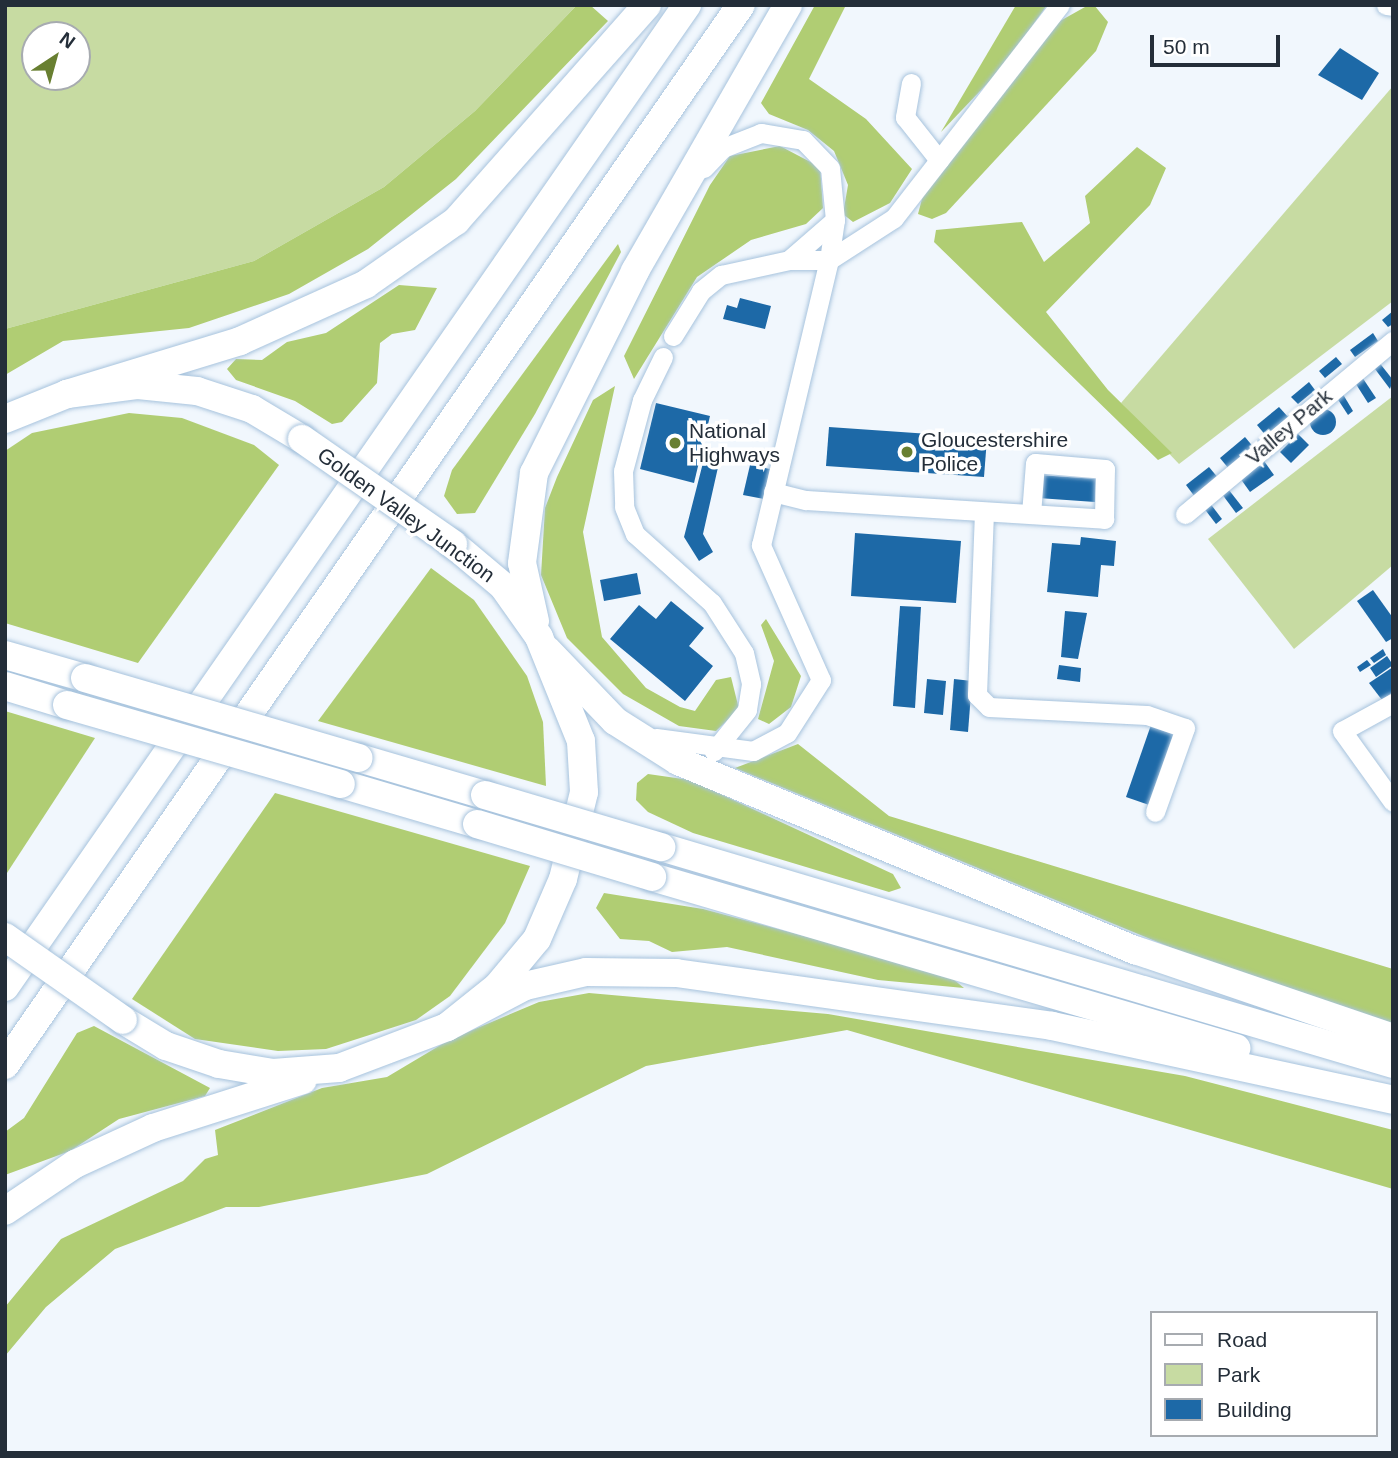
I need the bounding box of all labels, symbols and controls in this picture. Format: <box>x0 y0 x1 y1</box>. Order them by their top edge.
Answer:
north arrow <box>21 21 91 91</box>
scale bar <box>1153 21 1282 65</box>
text: N <box>56 28 79 53</box>
text: 50 m <box>1163 35 1210 58</box>
street label: Valley Park <box>1241 384 1337 470</box>
place label: National Highways <box>689 418 780 468</box>
place label: Gloucestershire Police <box>921 427 1068 477</box>
marker: National Highways <box>667 435 683 451</box>
street label: Golden Valley Junction <box>312 442 500 588</box>
marker: Gloucestershire Police <box>899 444 915 460</box>
legend <box>1150 1311 1377 1437</box>
text: Road <box>1217 1328 1267 1351</box>
text: Park <box>1217 1363 1260 1386</box>
text: Building <box>1217 1398 1292 1421</box>

